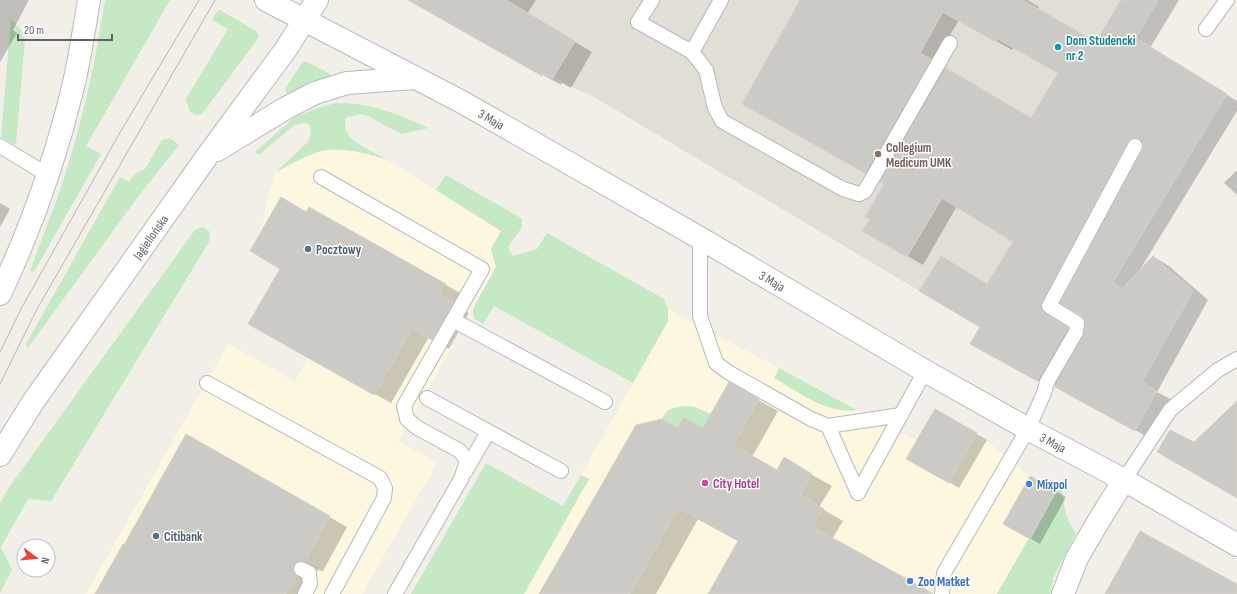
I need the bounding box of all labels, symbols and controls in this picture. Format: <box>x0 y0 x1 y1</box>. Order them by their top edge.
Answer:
scale bar <box>18 16 112 42</box>
text: 20 m <box>24 23 44 38</box>
place label: Dom Studencki nr 2 <box>1066 33 1136 64</box>
marker: Dom Studencki nr 2 <box>1053 42 1063 52</box>
street label: 3 Maja <box>475 106 507 134</box>
place label: Collegium Medicum UMK <box>886 140 952 171</box>
marker: Collegium Medicum UMK <box>873 149 883 159</box>
street label: Jagiellońska <box>129 212 172 264</box>
place label: Pocztowy <box>316 242 362 258</box>
marker: Pocztowy <box>303 244 313 254</box>
street label: 3 Maja <box>756 268 788 295</box>
street label: 3 Maja <box>1037 430 1069 457</box>
place label: City Hotel <box>713 476 760 492</box>
place label: Mixpol <box>1037 477 1068 493</box>
marker: City Hotel <box>700 478 710 488</box>
marker: Mixpol <box>1024 479 1034 489</box>
place label: Citibank <box>164 529 203 545</box>
marker: Citibank <box>151 531 161 541</box>
north arrow <box>16 538 56 578</box>
text: N <box>38 556 52 565</box>
place label: Zoo Matket <box>918 574 971 590</box>
marker: Zoo Matket <box>905 576 915 586</box>

